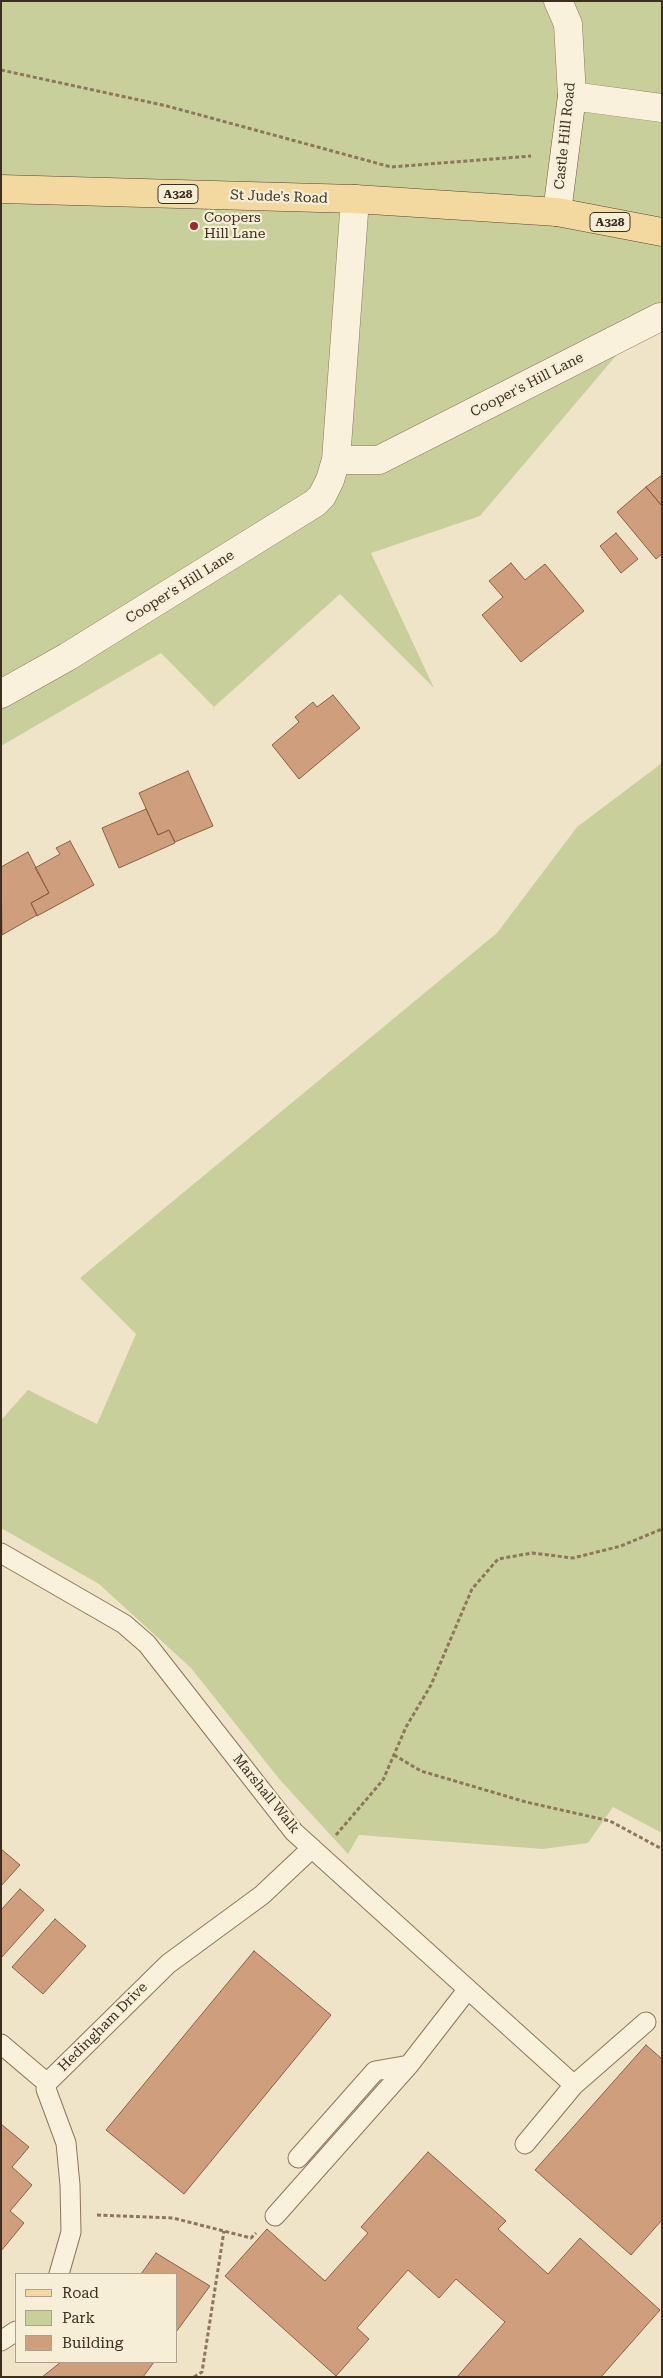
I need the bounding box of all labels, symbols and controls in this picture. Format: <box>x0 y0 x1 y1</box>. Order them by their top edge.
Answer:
street label: Castle Hill Road <box>551 82 579 190</box>
road number: A328 <box>158 184 198 203</box>
street label: St Jude's Road <box>230 187 328 207</box>
place label: Coopers Hill Lane <box>204 210 265 242</box>
road number: A328 <box>590 212 630 232</box>
marker: Coopers Hill Lane <box>188 220 200 232</box>
street label: Cooper's Hill Lane <box>468 349 586 421</box>
street label: Cooper's Hill Lane <box>123 547 237 627</box>
street label: Marshall Walk <box>229 1751 303 1837</box>
street label: Hedingham Drive <box>55 1979 151 2075</box>
legend <box>15 2273 178 2363</box>
text: Road <box>62 2284 99 2302</box>
text: Park <box>62 2309 95 2327</box>
text: Building <box>62 2334 123 2352</box>

